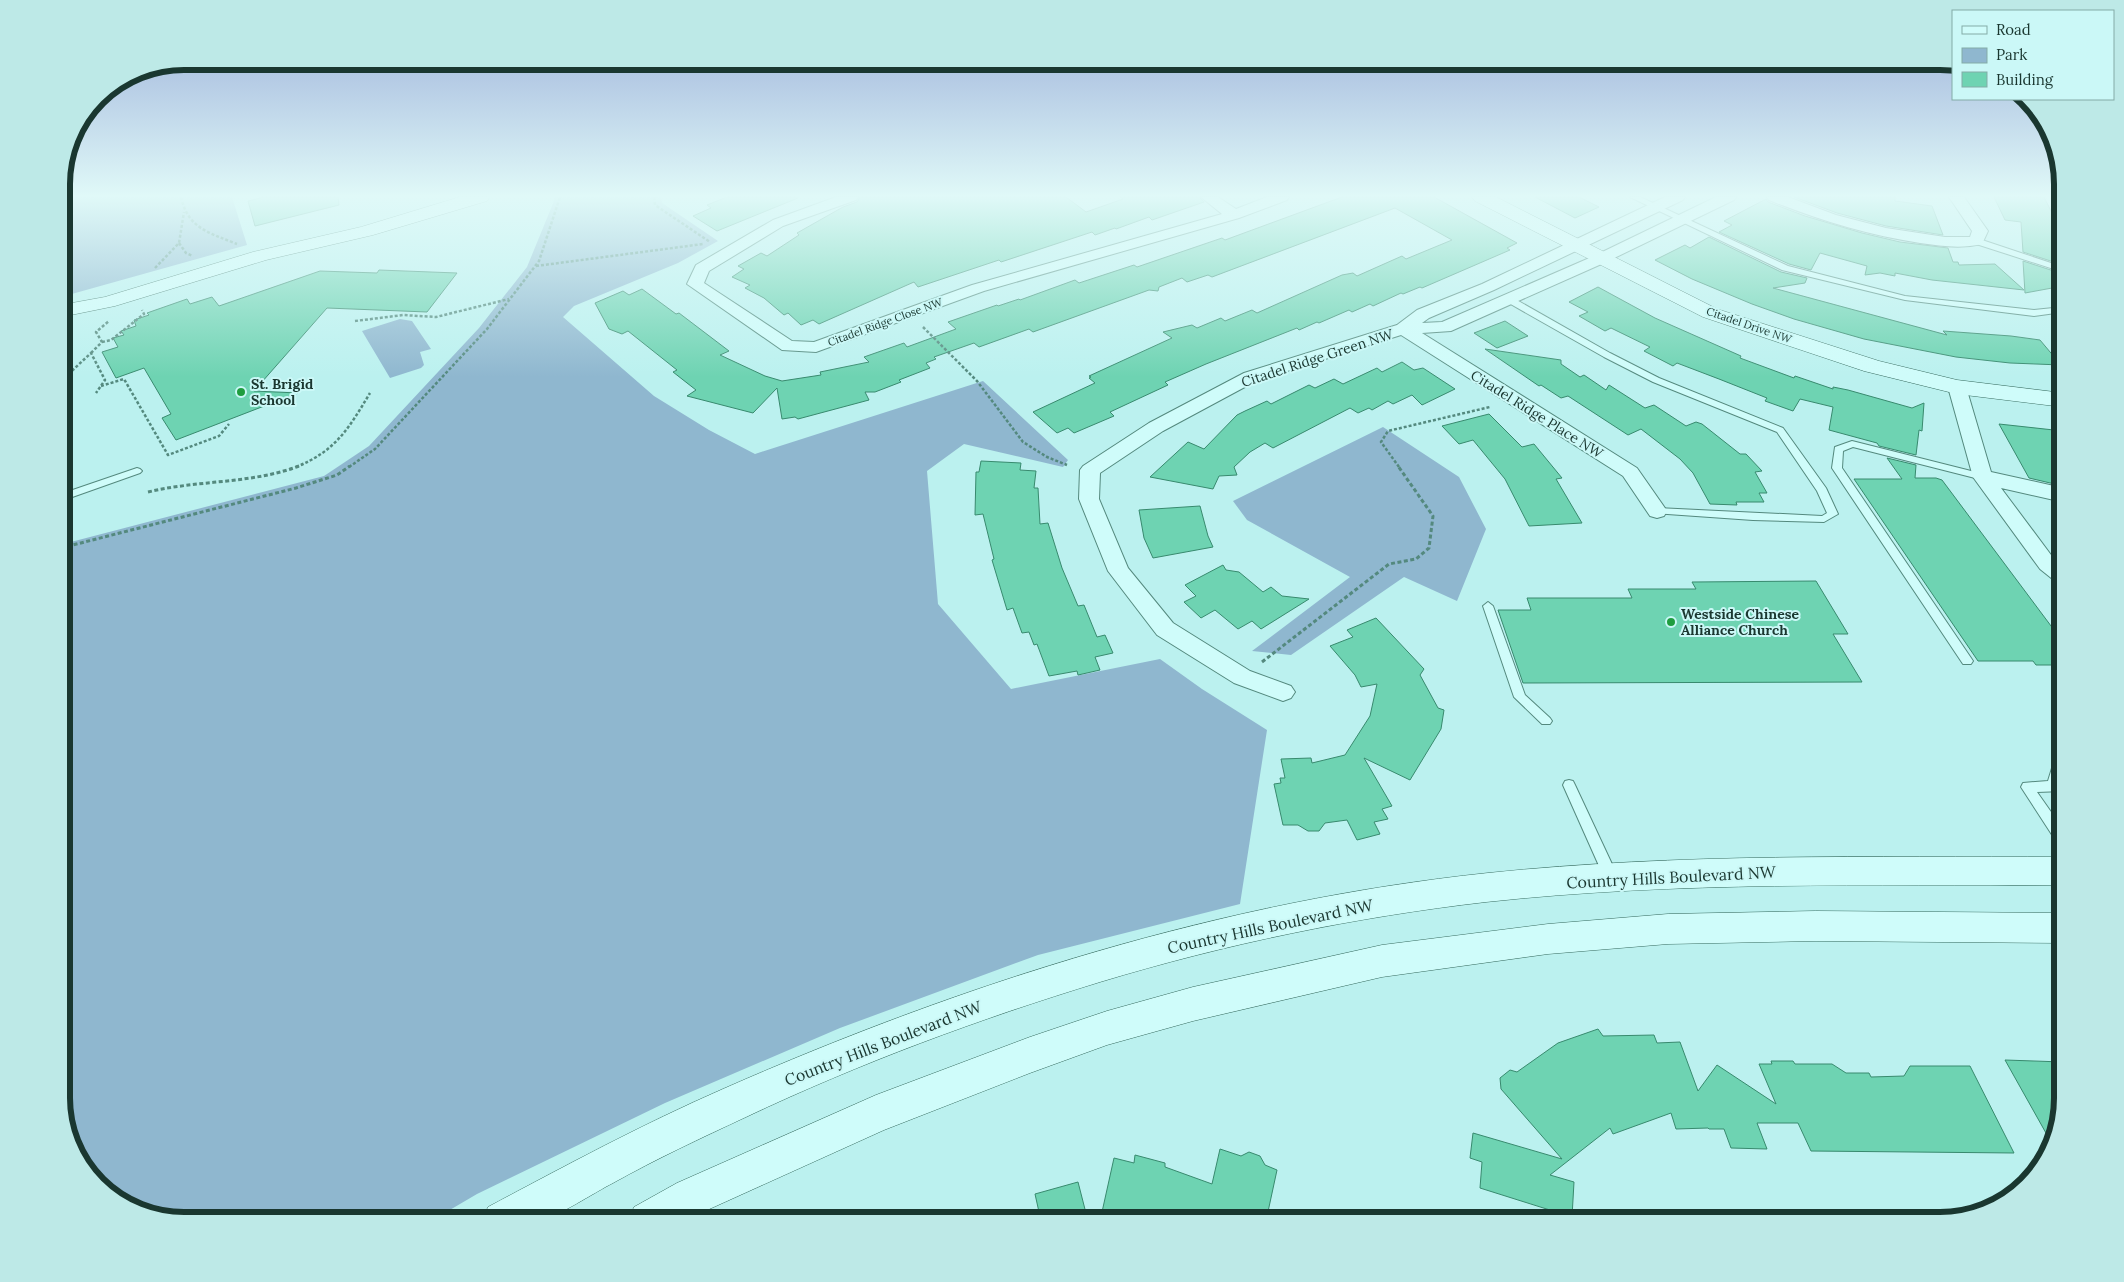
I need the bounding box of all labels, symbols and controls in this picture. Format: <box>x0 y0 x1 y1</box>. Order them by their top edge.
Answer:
legend <box>1952 10 2114 100</box>
text: Road <box>1996 20 2031 39</box>
text: Park <box>1996 45 2027 64</box>
text: Building <box>1996 70 2054 89</box>
street label: Citadel Ridge Close NW <box>826 294 945 349</box>
street label: Citadel Drive NW <box>1705 304 1794 346</box>
street label: Citadel Ridge Green NW <box>1239 325 1396 391</box>
street label: Citadel Ridge Place NW <box>1467 366 1607 463</box>
place label: St. Brigid School <box>251 375 313 409</box>
marker: St. Brigid School <box>235 386 247 398</box>
place label: Westside Chinese Alliance Church <box>1681 605 1799 639</box>
marker: Westside Chinese Alliance Church <box>1665 616 1677 628</box>
street label: Country Hills Boulevard NW <box>1566 861 1777 892</box>
street label: Country Hills Boulevard NW <box>1165 894 1376 958</box>
street label: Country Hills Boulevard NW <box>782 996 985 1090</box>

